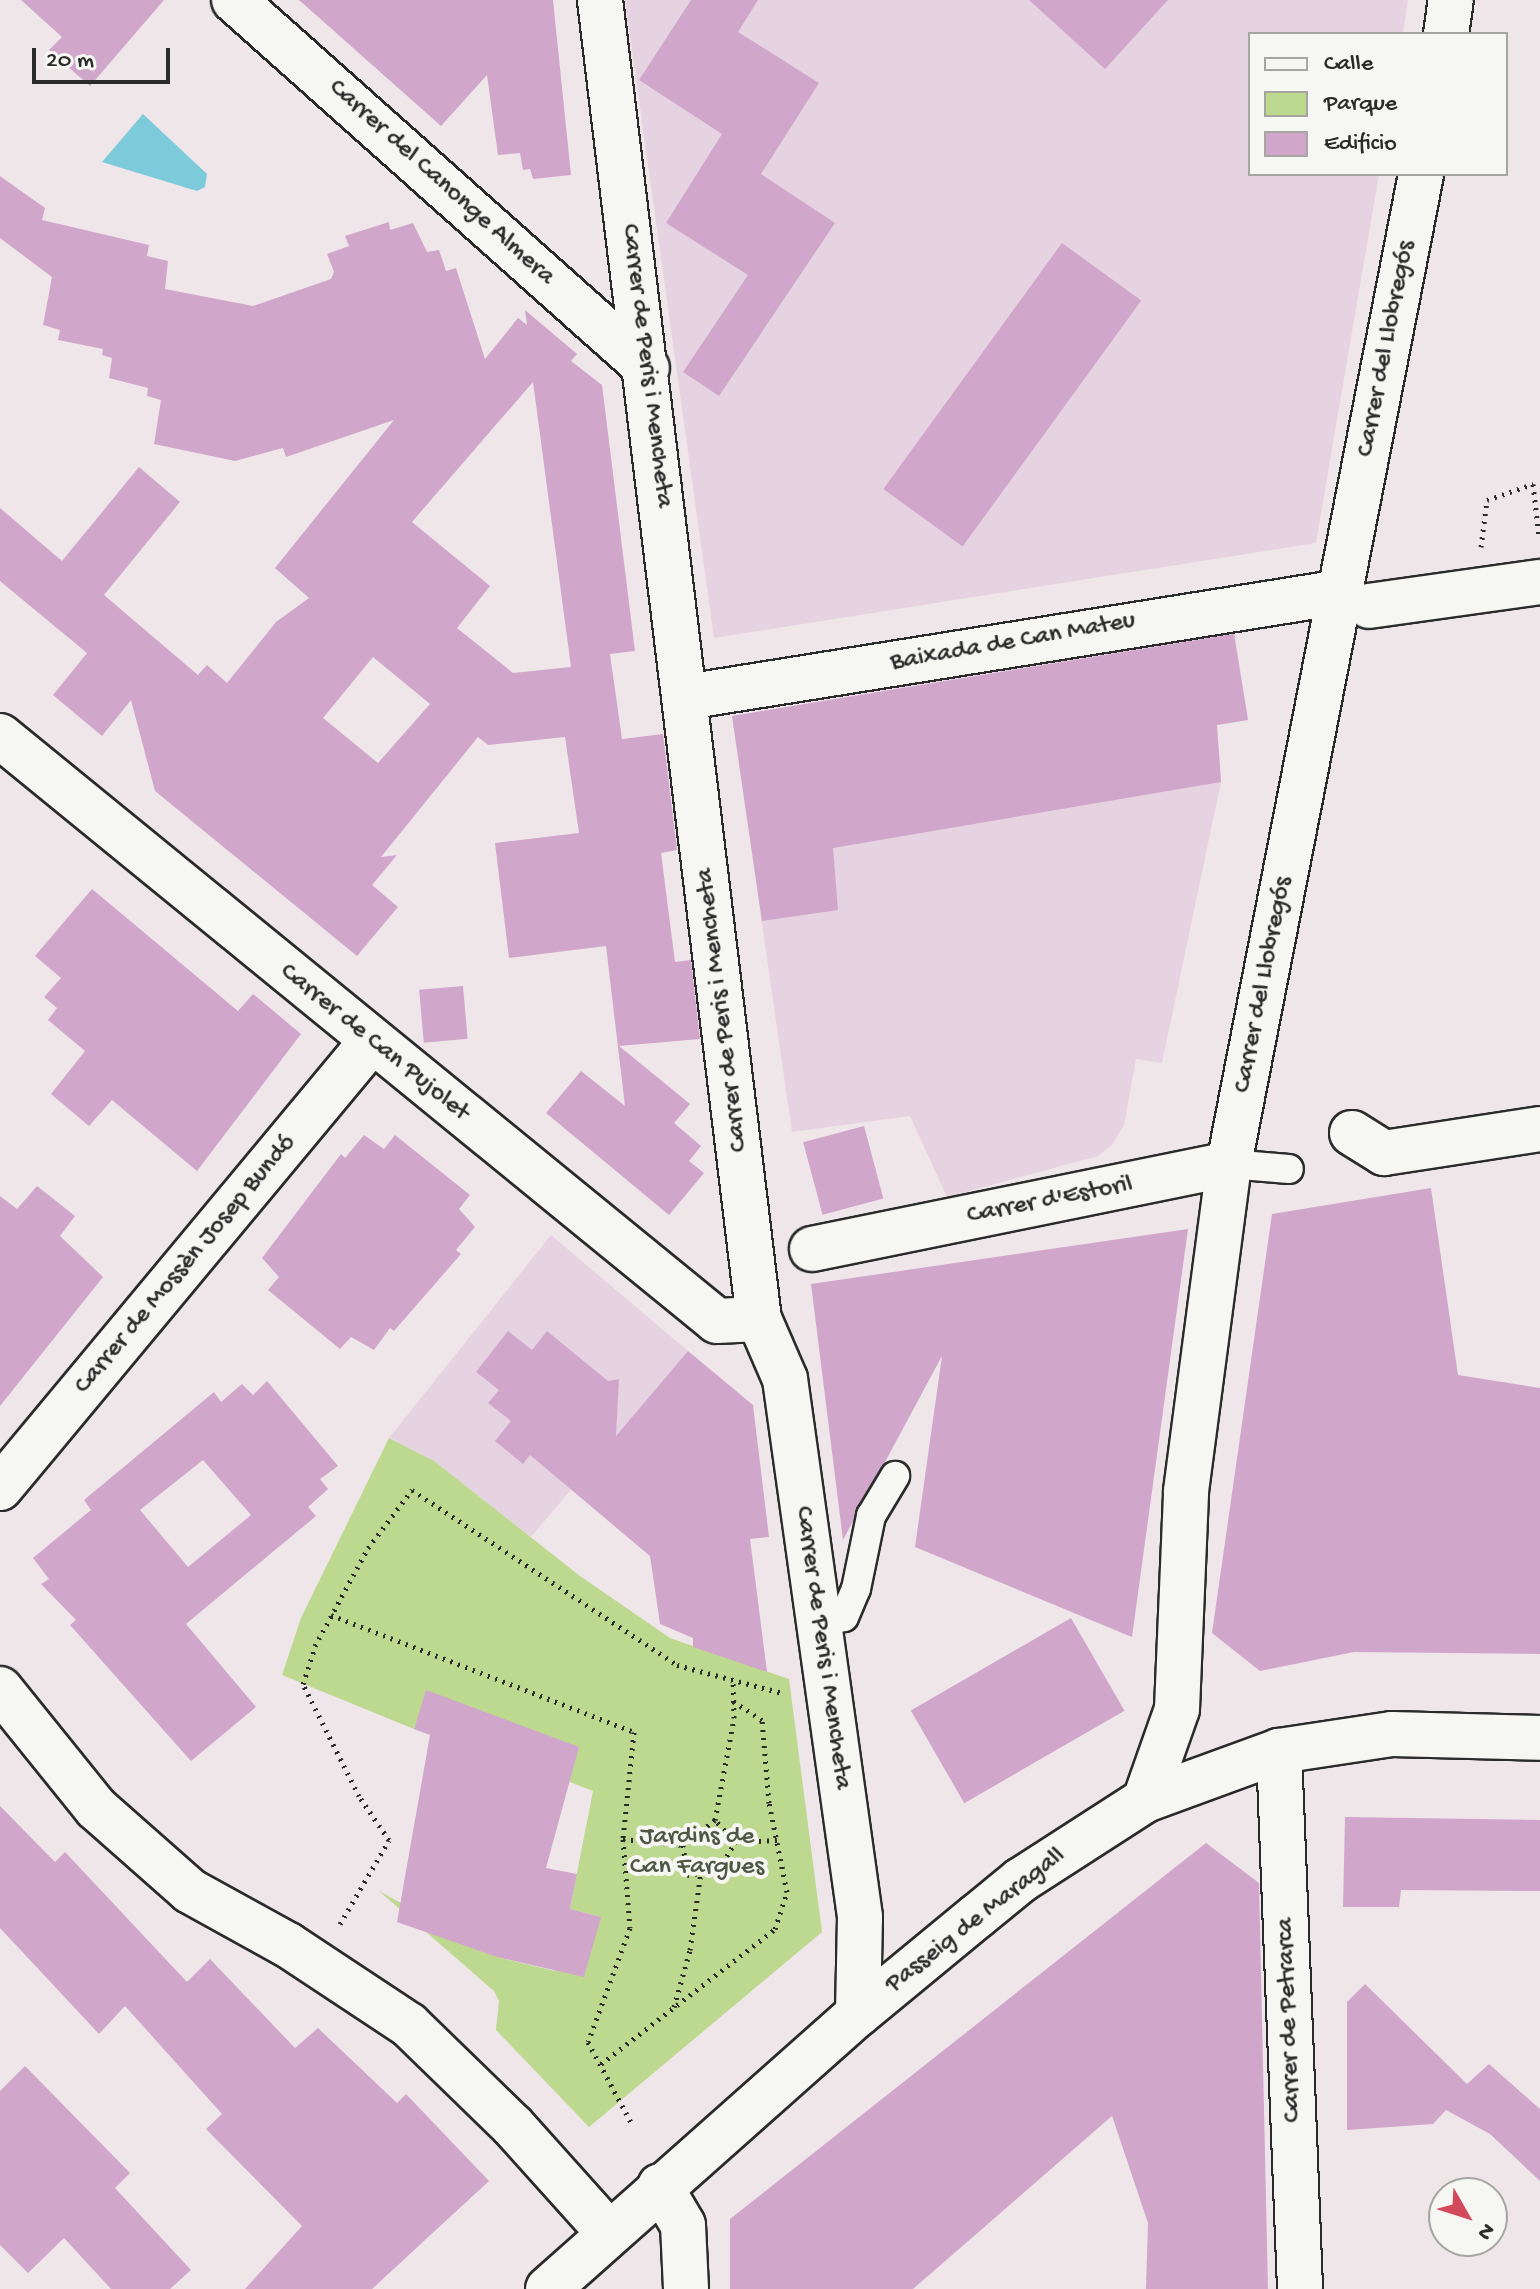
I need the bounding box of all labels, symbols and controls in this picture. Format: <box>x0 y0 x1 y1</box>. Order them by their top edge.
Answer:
scale bar <box>36 32 174 82</box>
legend <box>1248 32 1508 176</box>
text: 20 m <box>46 47 94 76</box>
text: Calle <box>1324 50 1373 79</box>
street label: Carrer del Canonge Almera <box>321 73 561 293</box>
text: Parque <box>1324 90 1397 119</box>
text: Edificio <box>1324 130 1397 159</box>
street label: Carrer de Peris i Mencheta <box>613 222 679 510</box>
street label: Carrer del Llobregós <box>1351 238 1423 460</box>
street label: Baixada de Can Mateu <box>888 606 1138 680</box>
street label: Carrer de Peris i Mencheta <box>690 866 756 1154</box>
street label: Carrer del Llobregós <box>1228 874 1300 1096</box>
street label: Carrer de Can Pujolet <box>273 957 475 1129</box>
street label: Carrer de Mossèn Josep Bundó <box>68 1129 304 1401</box>
street label: Carrer d'Estoril <box>965 1170 1135 1232</box>
street label: Carrer de Peris i Mencheta <box>787 1504 857 1792</box>
park label: Jardins de Can Fargues <box>630 1822 764 1884</box>
street label: Passeig de Maragall <box>880 1841 1072 2001</box>
street label: Carrer de Petrarca <box>1271 1917 1309 2123</box>
north arrow <box>1428 2177 1508 2257</box>
text: N <box>1470 2217 1500 2245</box>

